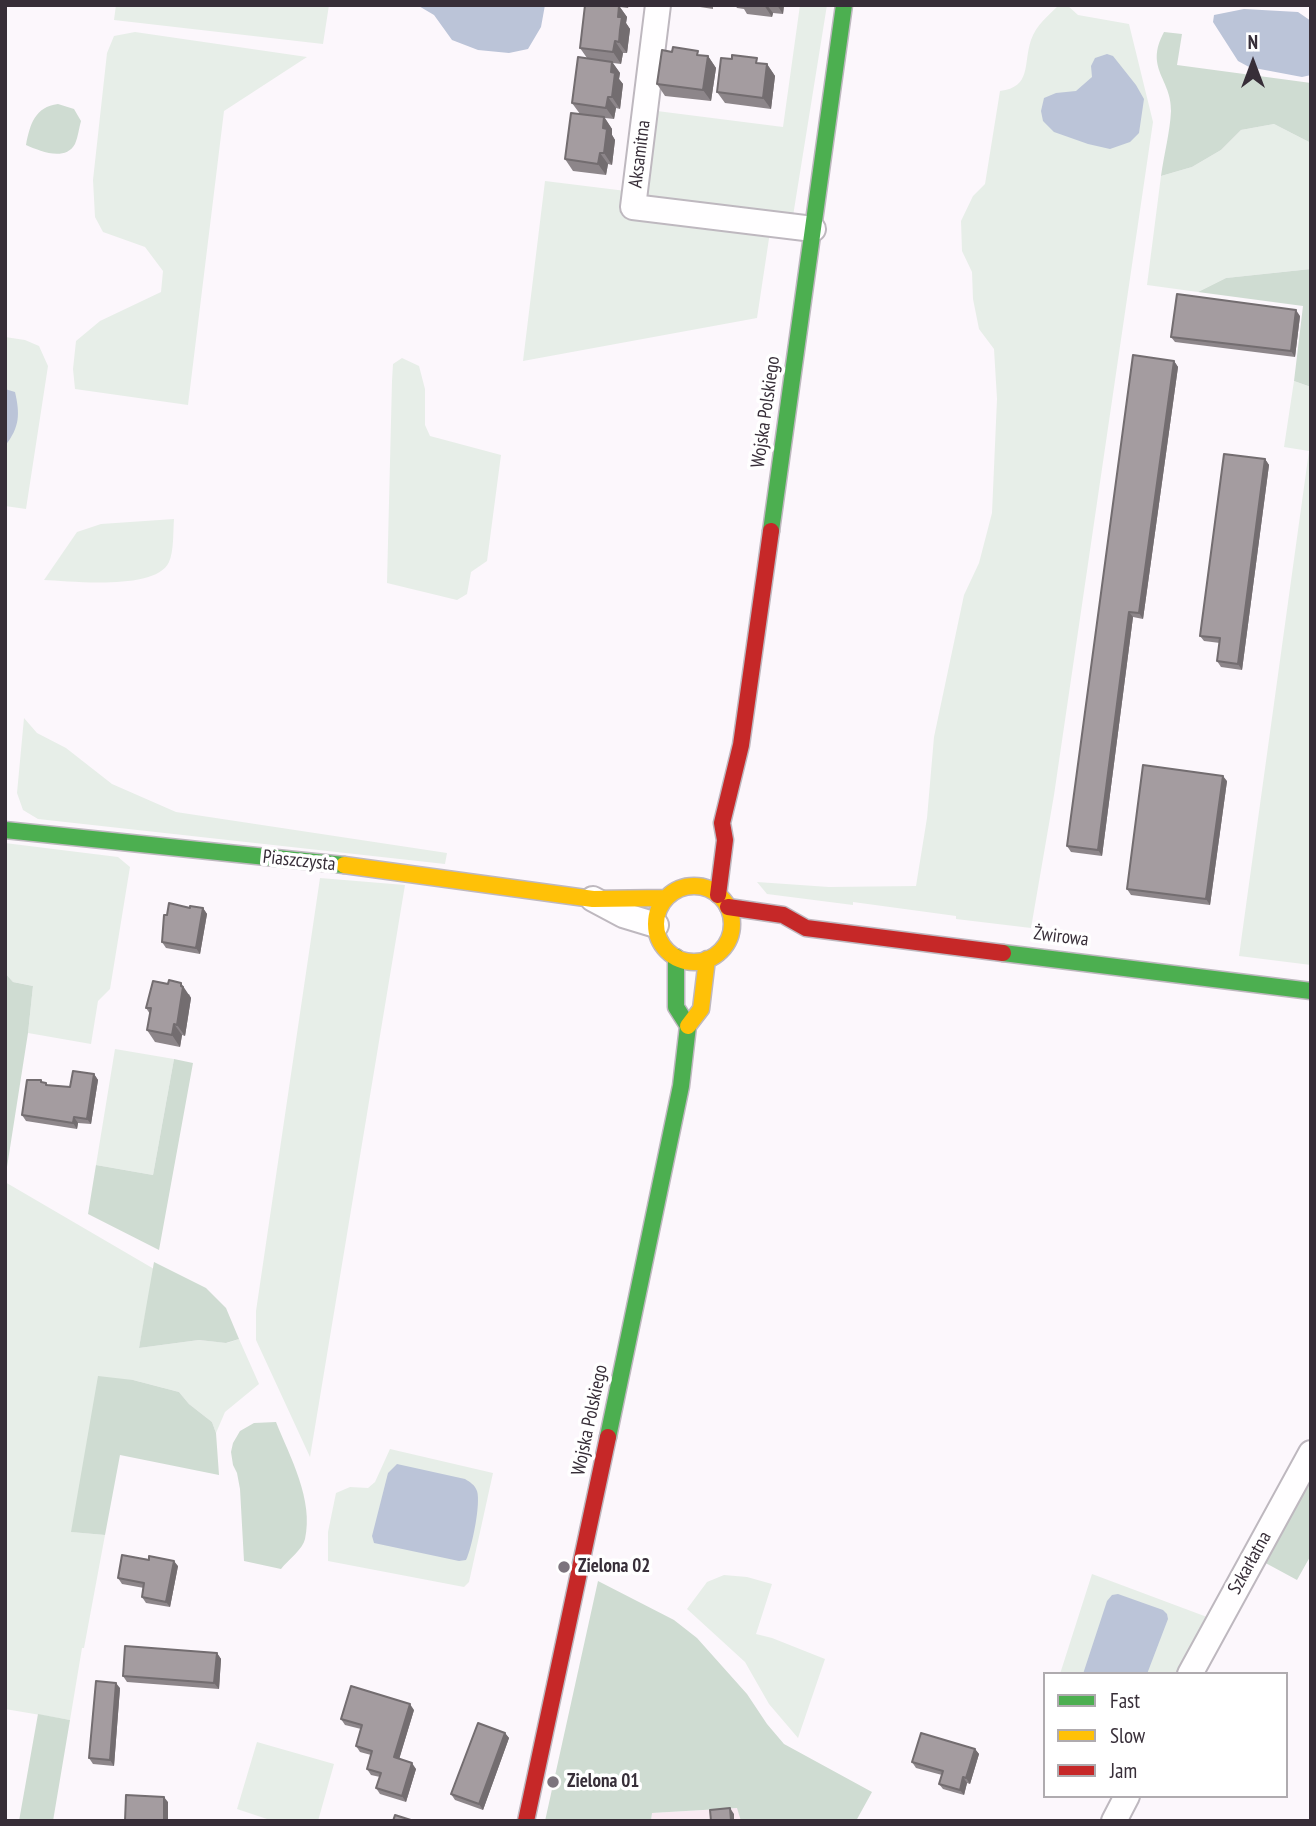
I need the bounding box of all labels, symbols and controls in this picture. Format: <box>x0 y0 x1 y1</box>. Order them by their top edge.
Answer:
north arrow <box>1218 28 1288 98</box>
text: N <box>1248 30 1258 54</box>
street label: Aksamitna <box>625 119 655 189</box>
street label: Wojska Polskiego <box>747 355 785 469</box>
street label: Piaszczysta <box>262 846 336 876</box>
street label: Żwirowa <box>1032 922 1090 952</box>
street label: Wojska Polskiego <box>567 1363 613 1477</box>
street label: Szkarłatna <box>1223 1528 1277 1598</box>
place label: Zielona 02 <box>578 1556 650 1578</box>
marker: Zielona 02 <box>556 1559 572 1575</box>
legend <box>1043 1672 1288 1798</box>
text: Fast <box>1110 1687 1140 1714</box>
text: Slow <box>1110 1722 1145 1749</box>
text: Jam <box>1110 1757 1137 1784</box>
place label: Zielona 01 <box>567 1771 639 1793</box>
marker: Zielona 01 <box>545 1774 561 1790</box>

